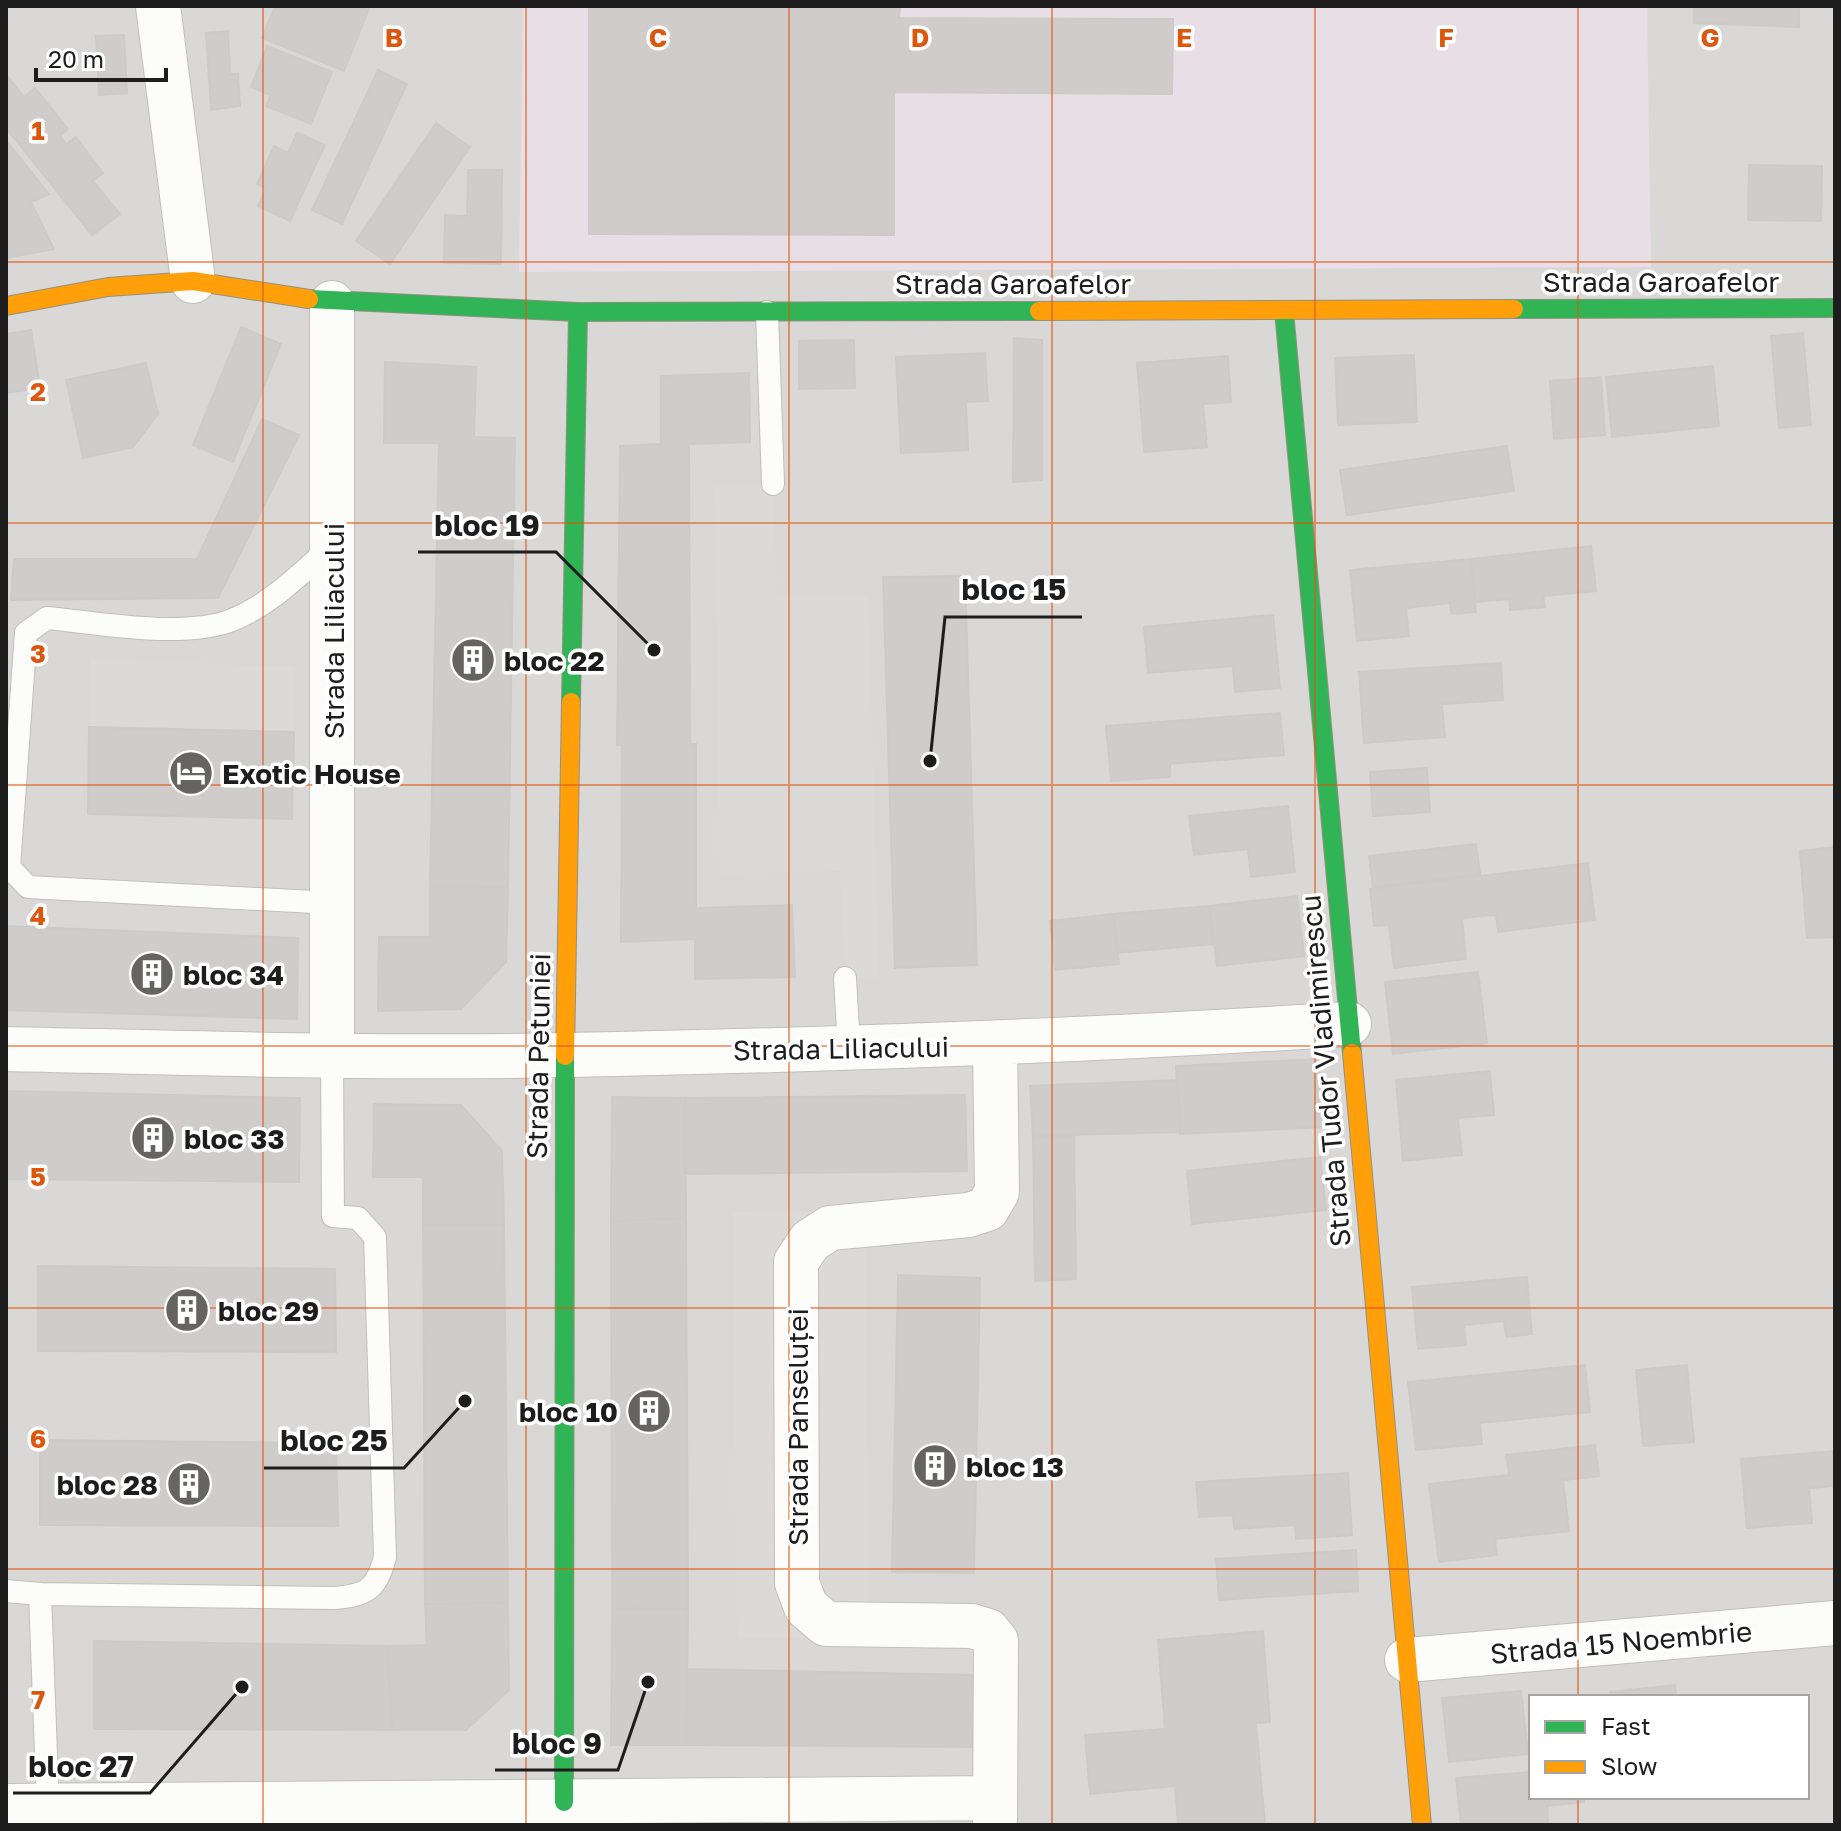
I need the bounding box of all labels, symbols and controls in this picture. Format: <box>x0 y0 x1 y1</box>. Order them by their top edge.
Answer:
text: B <box>385 22 403 53</box>
text: C <box>649 22 667 53</box>
text: D <box>911 22 929 53</box>
text: E <box>1176 22 1192 53</box>
text: F <box>1438 22 1454 53</box>
text: G <box>1700 22 1720 53</box>
scale bar <box>36 32 166 82</box>
text: 20 m <box>48 44 104 73</box>
text: 1 <box>31 115 45 146</box>
street label: Strada Garoafelor <box>1543 265 1779 298</box>
street label: Strada Garoafelor <box>895 267 1131 300</box>
text: 2 <box>30 376 46 407</box>
callout: bloc 19 <box>418 498 556 552</box>
text: bloc 19 <box>434 507 540 543</box>
street label: Strada Liliacului <box>317 523 350 739</box>
callout: bloc 15 <box>945 563 1082 617</box>
text: bloc 15 <box>962 571 1066 607</box>
building icon: bloc 22 <box>449 636 497 684</box>
text: 3 <box>30 638 46 669</box>
place label: bloc 22 <box>504 644 605 677</box>
hotel icon: Exotic House <box>167 749 215 797</box>
place label: Exotic House <box>222 757 401 790</box>
street label: Strada Tudor Vladimirescu <box>1293 894 1357 1248</box>
text: 4 <box>30 900 46 931</box>
building icon: bloc 34 <box>128 950 176 998</box>
street label: Strada Petuniei <box>520 953 556 1159</box>
place label: bloc 34 <box>183 958 284 991</box>
street label: Strada Liliacului <box>733 1030 949 1066</box>
building icon: bloc 33 <box>129 1114 177 1162</box>
place label: bloc 33 <box>184 1122 285 1155</box>
text: 5 <box>30 1161 46 1192</box>
building icon: bloc 29 <box>163 1286 211 1334</box>
place label: bloc 29 <box>218 1294 319 1327</box>
street label: Strada Panseluței <box>781 1308 815 1546</box>
building icon: bloc 10 <box>625 1387 673 1435</box>
place label: bloc 10 <box>519 1395 618 1428</box>
callout: bloc 25 <box>264 1414 404 1468</box>
text: bloc 25 <box>280 1422 388 1458</box>
text: 6 <box>30 1423 46 1454</box>
building icon: bloc 13 <box>911 1442 959 1490</box>
place label: bloc 13 <box>966 1450 1064 1483</box>
building icon: bloc 28 <box>165 1460 213 1508</box>
place label: bloc 28 <box>57 1468 158 1501</box>
street label: Strada 15 Noembrie <box>1489 1614 1753 1670</box>
text: 7 <box>31 1684 45 1715</box>
legend <box>1529 1695 1809 1799</box>
text: Fast <box>1601 1711 1651 1740</box>
callout: bloc 9 <box>495 1716 618 1770</box>
text: bloc 9 <box>512 1725 602 1761</box>
callout: bloc 27 <box>13 1739 150 1793</box>
text: bloc 27 <box>28 1748 134 1784</box>
text: Slow <box>1601 1751 1657 1780</box>

